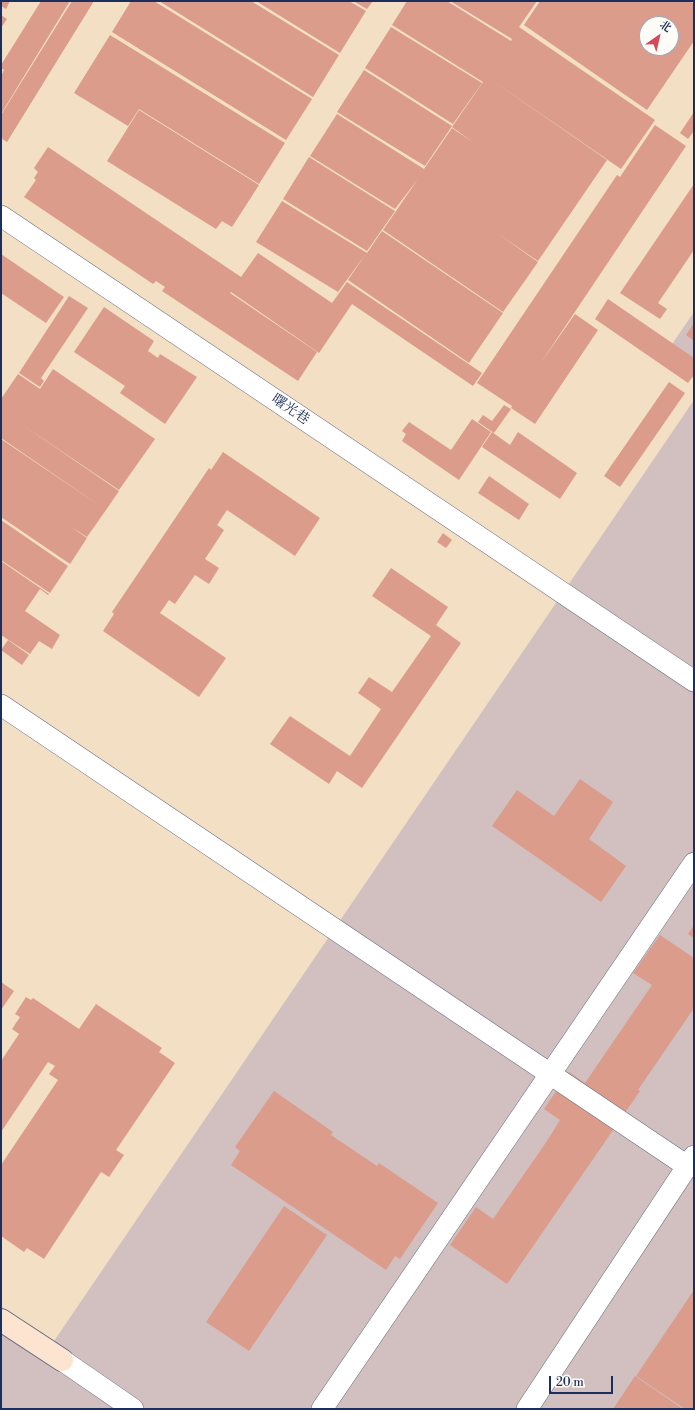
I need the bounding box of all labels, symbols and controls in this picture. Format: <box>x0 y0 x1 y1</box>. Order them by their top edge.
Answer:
north arrow <box>639 16 679 56</box>
text: 北 <box>657 18 674 36</box>
street label: 曙光巷 <box>268 391 312 429</box>
scale bar <box>551 1368 615 1394</box>
text: 20 m <box>556 1375 584 1390</box>

